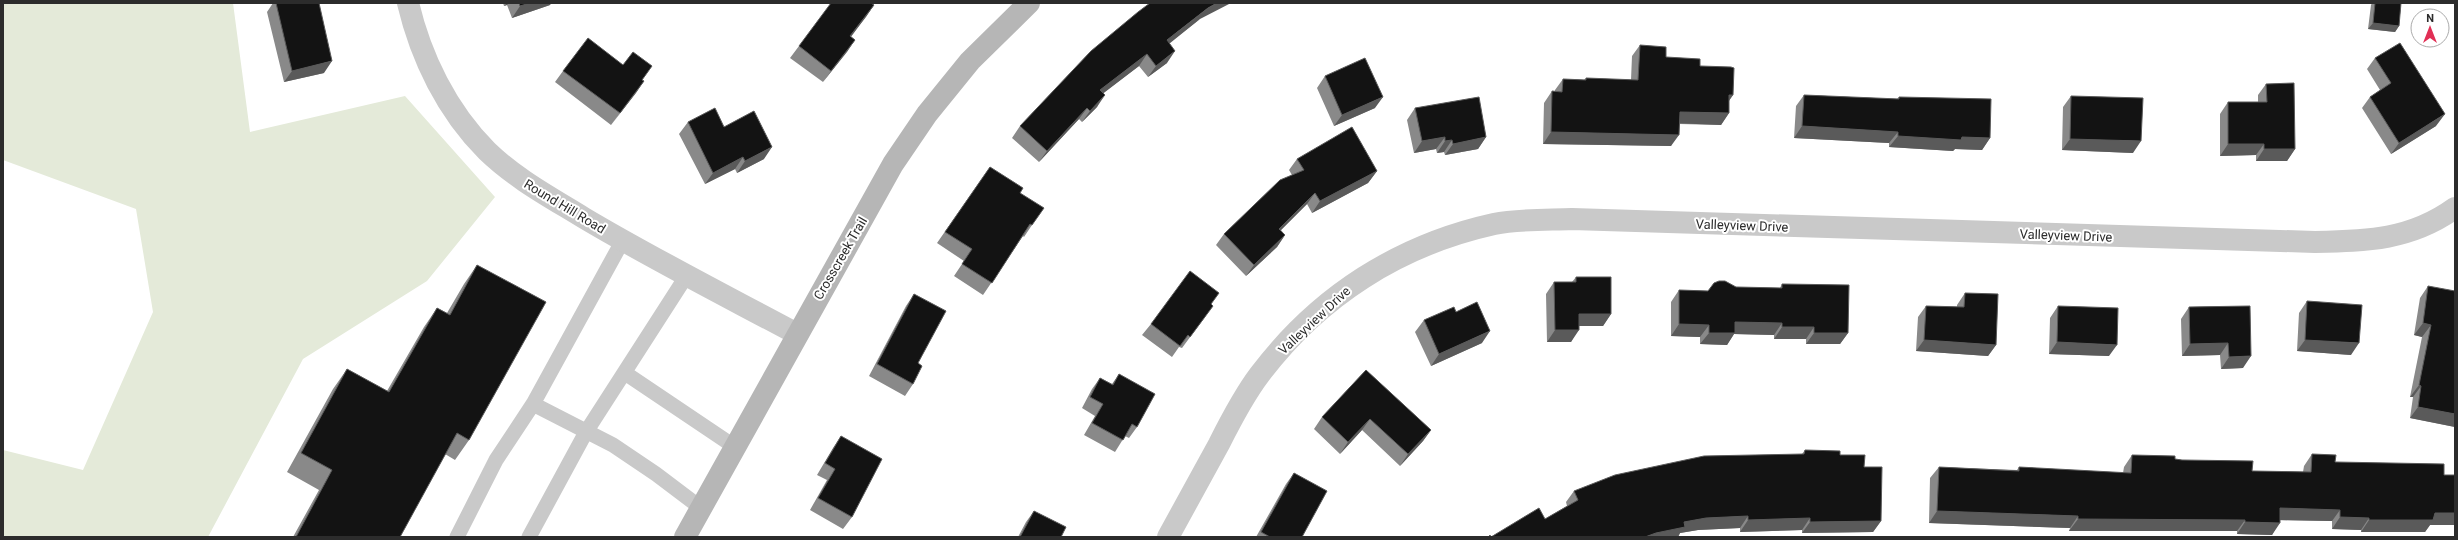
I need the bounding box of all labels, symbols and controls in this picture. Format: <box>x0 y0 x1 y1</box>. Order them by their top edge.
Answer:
north arrow <box>2410 8 2450 48</box>
text: N <box>2426 12 2434 25</box>
street label: Round Hill Road <box>521 176 608 237</box>
street label: Crosscreek Trail <box>811 214 870 302</box>
street label: Valleyview Drive <box>1695 216 1789 235</box>
street label: Valleyview Drive <box>2019 226 2113 245</box>
street label: Valleyview Drive <box>1275 283 1353 358</box>

